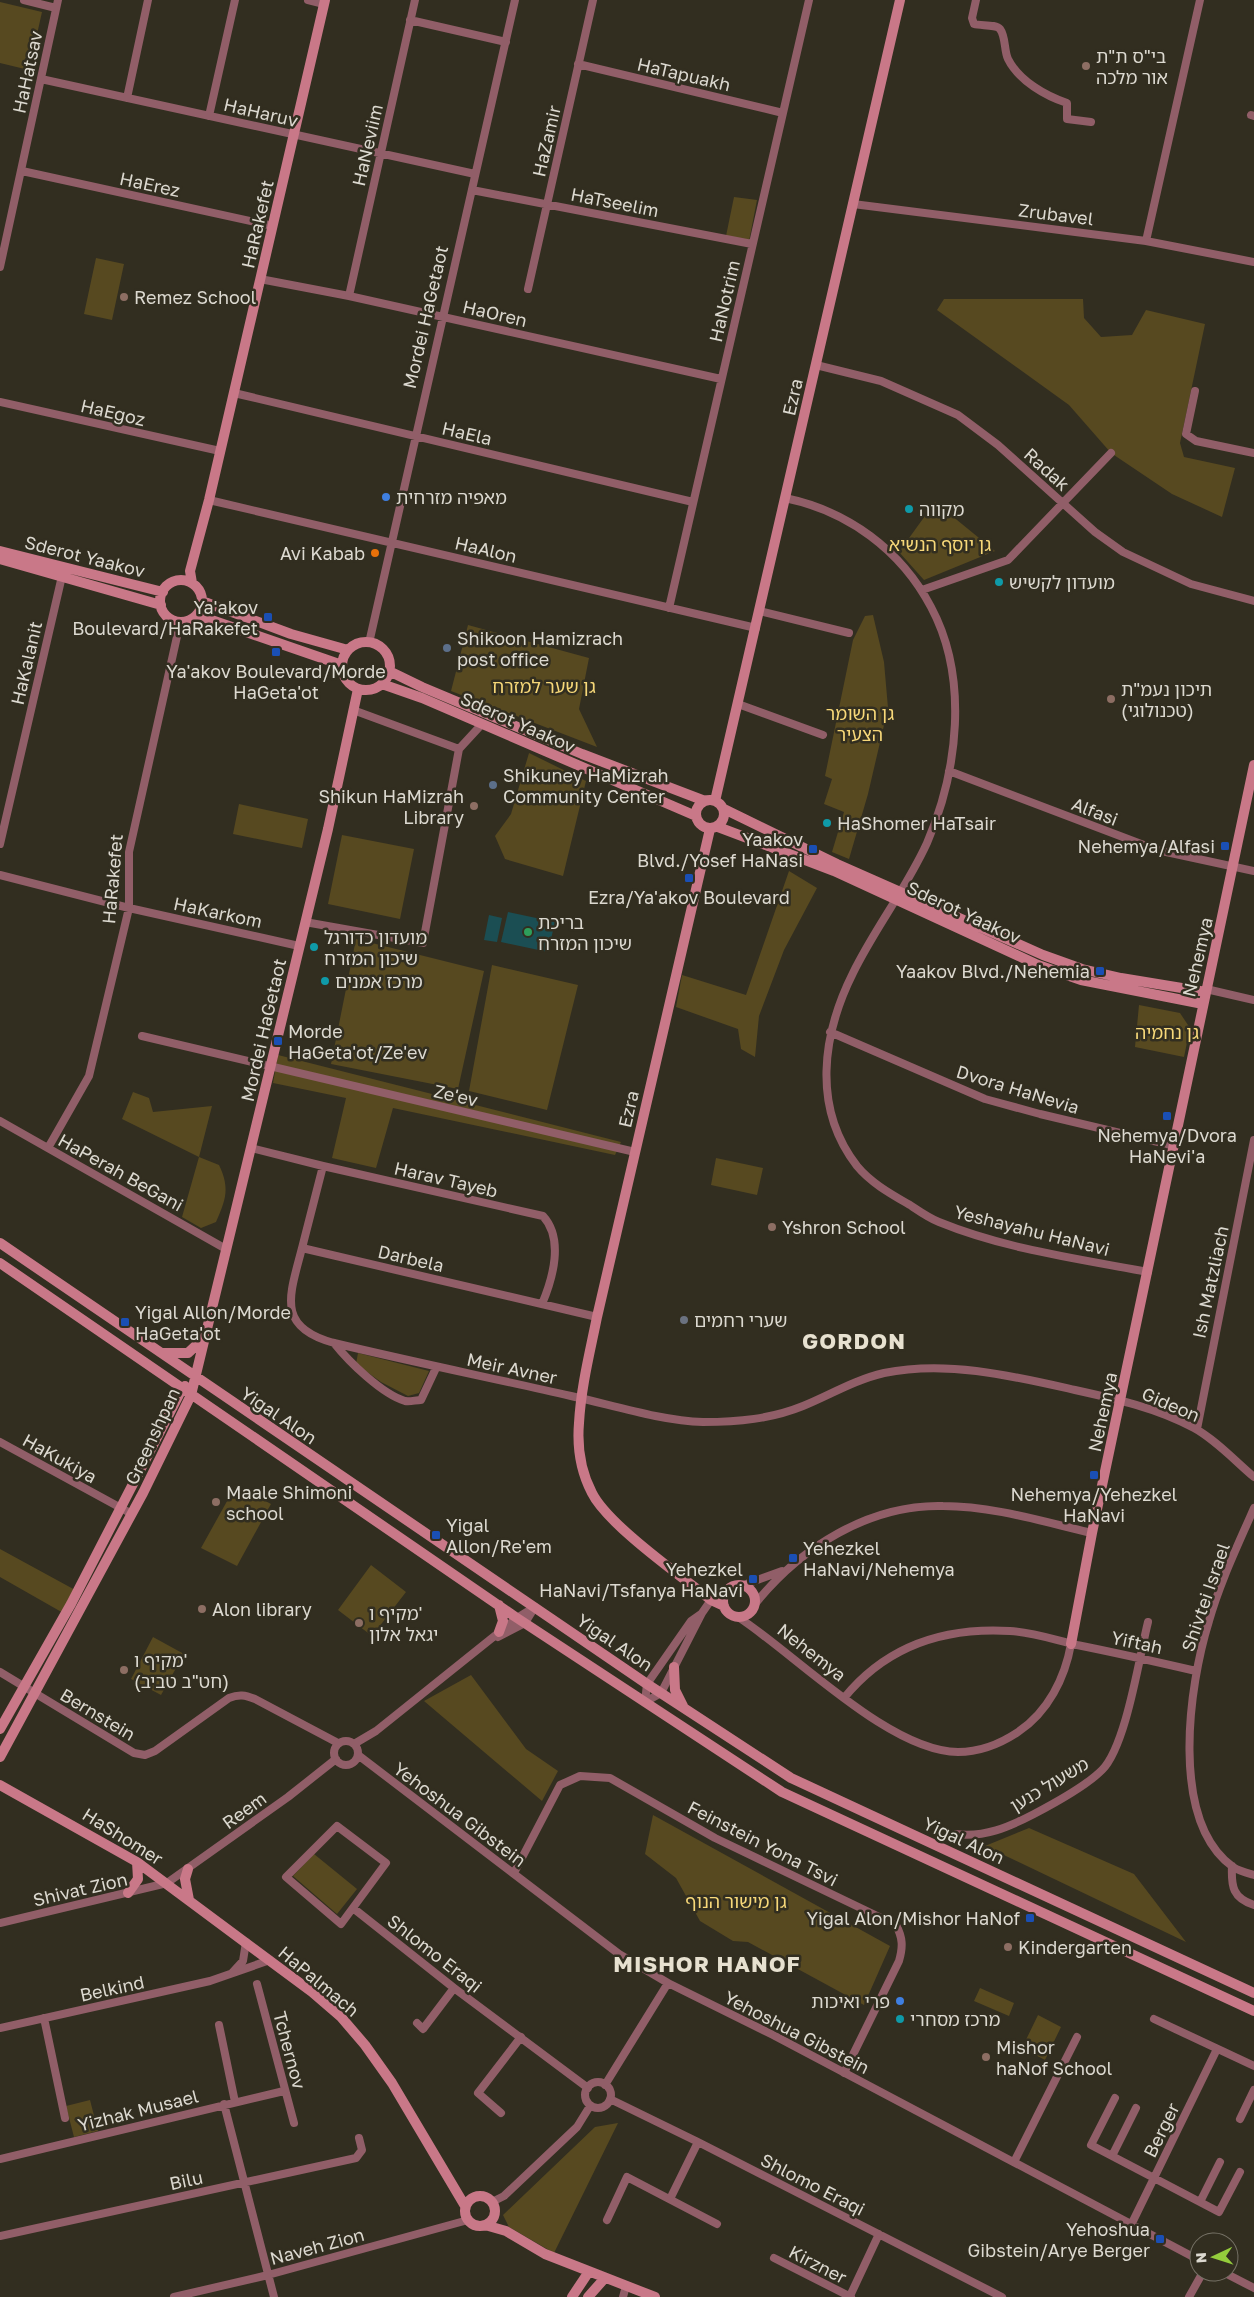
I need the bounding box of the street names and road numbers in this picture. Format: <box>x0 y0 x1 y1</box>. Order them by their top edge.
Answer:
street label: HaHatsav <box>7 29 47 115</box>
street label: HaTapuakh <box>635 53 733 95</box>
street label: HaHaruv <box>222 93 300 131</box>
street label: HaNeviim <box>347 102 387 188</box>
street label: HaZamir <box>527 103 565 179</box>
street label: HaErez <box>118 167 182 201</box>
street label: HaRakefet <box>236 178 278 270</box>
street label: HaTseelim <box>569 183 661 221</box>
street label: Zrubavel <box>1017 198 1095 230</box>
street label: Mordei HaGetaot <box>398 243 452 391</box>
street label: HaNotrim <box>704 258 744 344</box>
street label: HaOren <box>461 295 529 331</box>
street label: Ezra <box>777 376 807 418</box>
street label: HaEgoz <box>79 394 147 430</box>
street label: HaEla <box>440 417 494 449</box>
street label: Radak <box>1020 443 1074 495</box>
street label: Sderot Yaakov <box>23 530 147 582</box>
street label: HaAlon <box>453 531 519 567</box>
street label: HaKalanit <box>6 619 46 707</box>
street label: Sderot Yaakov <box>457 687 579 757</box>
street label: Alfasi <box>1069 792 1121 830</box>
street label: HaRakefet <box>97 833 127 925</box>
street label: Sderot Yaakov <box>904 876 1024 948</box>
street label: HaKarkom <box>172 892 264 932</box>
street label: Nehemya <box>1177 915 1217 999</box>
street label: Mordei HaGetaot <box>236 956 290 1104</box>
street label: Dvora HaNevia <box>954 1060 1082 1118</box>
street label: Ze'ev <box>432 1079 480 1111</box>
street label: Ezra <box>613 1088 643 1130</box>
street label: HaPerah BeGani <box>55 1129 187 1215</box>
street label: Harav Tayeb <box>392 1156 500 1202</box>
street label: Yeshayahu HaNavi <box>952 1200 1112 1260</box>
street label: Ish Matzliach <box>1187 1224 1233 1340</box>
street label: Darbela <box>376 1240 446 1276</box>
street label: Meir Avner <box>465 1348 559 1388</box>
street label: Nehemya <box>1083 1370 1121 1454</box>
street label: Yigal Alon <box>237 1382 321 1448</box>
street label: Gideon <box>1139 1382 1203 1426</box>
street label: Greenshpan <box>120 1384 184 1488</box>
street label: HaKukiya <box>19 1429 101 1487</box>
street label: Shivtei Israel <box>1176 1540 1234 1654</box>
street label: Yigal Alon <box>573 1609 657 1675</box>
street label: Nehemya <box>773 1618 851 1686</box>
street label: Yiftah <box>1110 1626 1164 1658</box>
street label: Bernstein <box>56 1683 140 1745</box>
street label: משעול כנען <box>1006 1752 1092 1816</box>
street label: Yehoshua Gibstein <box>389 1757 531 1871</box>
street label: Reem <box>218 1787 270 1833</box>
street label: Feinstein Yona Tsvi <box>684 1796 842 1890</box>
street label: HaShomer <box>79 1803 167 1869</box>
street label: Yigal Alon <box>920 1812 1008 1868</box>
street label: Shivat Zion <box>31 1867 129 1911</box>
street label: Shlomo Eraqi <box>383 1909 487 1997</box>
street label: HaPalmach <box>274 1941 364 2021</box>
street label: Belkind <box>78 1970 146 2006</box>
street label: Yehoshua Gibstein <box>721 1986 873 2078</box>
street label: Tchernov <box>269 2009 311 2091</box>
street label: Yizhak Musael <box>75 2084 201 2136</box>
street label: Berger <box>1138 2099 1184 2161</box>
street label: Shlomo Eraqi <box>757 2148 869 2220</box>
street label: Bilu <box>167 2166 205 2194</box>
street label: Naveh Zion <box>267 2223 367 2269</box>
street label: Kirzner <box>785 2240 851 2288</box>

